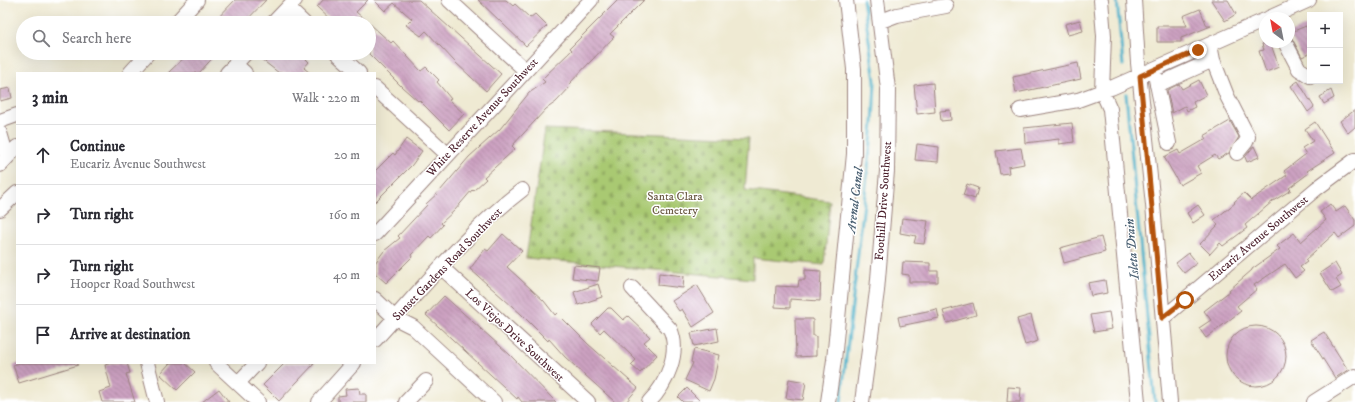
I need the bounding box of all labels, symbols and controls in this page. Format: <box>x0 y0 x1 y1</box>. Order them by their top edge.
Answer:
north arrow <box>1259 12 1295 48</box>
map controls <box>1307 12 1343 84</box>
button: + <box>1307 12 1343 48</box>
search box <box>16 16 376 60</box>
icon: search <box>30 27 52 49</box>
text: Search here <box>62 29 131 48</box>
route end <box>1189 41 1207 59</box>
button: − <box>1307 48 1343 84</box>
street label: White Reserve Avenue Southwest <box>423 55 541 181</box>
text: 3 min <box>32 87 68 109</box>
text: Walk · 220 m <box>292 90 360 106</box>
text: Continue <box>70 137 125 156</box>
street label: Foothill Drive Southwest <box>872 141 895 261</box>
icon: ahead <box>32 144 54 166</box>
text: 20 m <box>334 147 360 163</box>
text: Eucariz Avenue Southwest <box>70 156 206 172</box>
water label: Arenal Canal <box>843 165 867 236</box>
park label: Santa Clara Cemetery <box>647 189 704 218</box>
street label: Eucariz Avenue Southwest <box>1205 192 1311 284</box>
icon: right <box>32 204 54 226</box>
text: Turn right <box>70 205 133 224</box>
street label: Sunset Gardens Road Southwest <box>389 205 505 324</box>
text: 160 m <box>329 207 360 223</box>
water label: Isleta Drain <box>1121 217 1143 281</box>
text: Turn right <box>70 257 133 276</box>
icon: right <box>32 264 54 286</box>
text: 40 m <box>333 267 360 283</box>
text: Hooper Road Southwest <box>70 276 195 292</box>
street label: Los Viejos Drive Southwest <box>462 286 567 385</box>
route start <box>1176 291 1194 309</box>
icon: arrive <box>32 324 54 346</box>
text: Arrive at destination <box>70 325 190 344</box>

